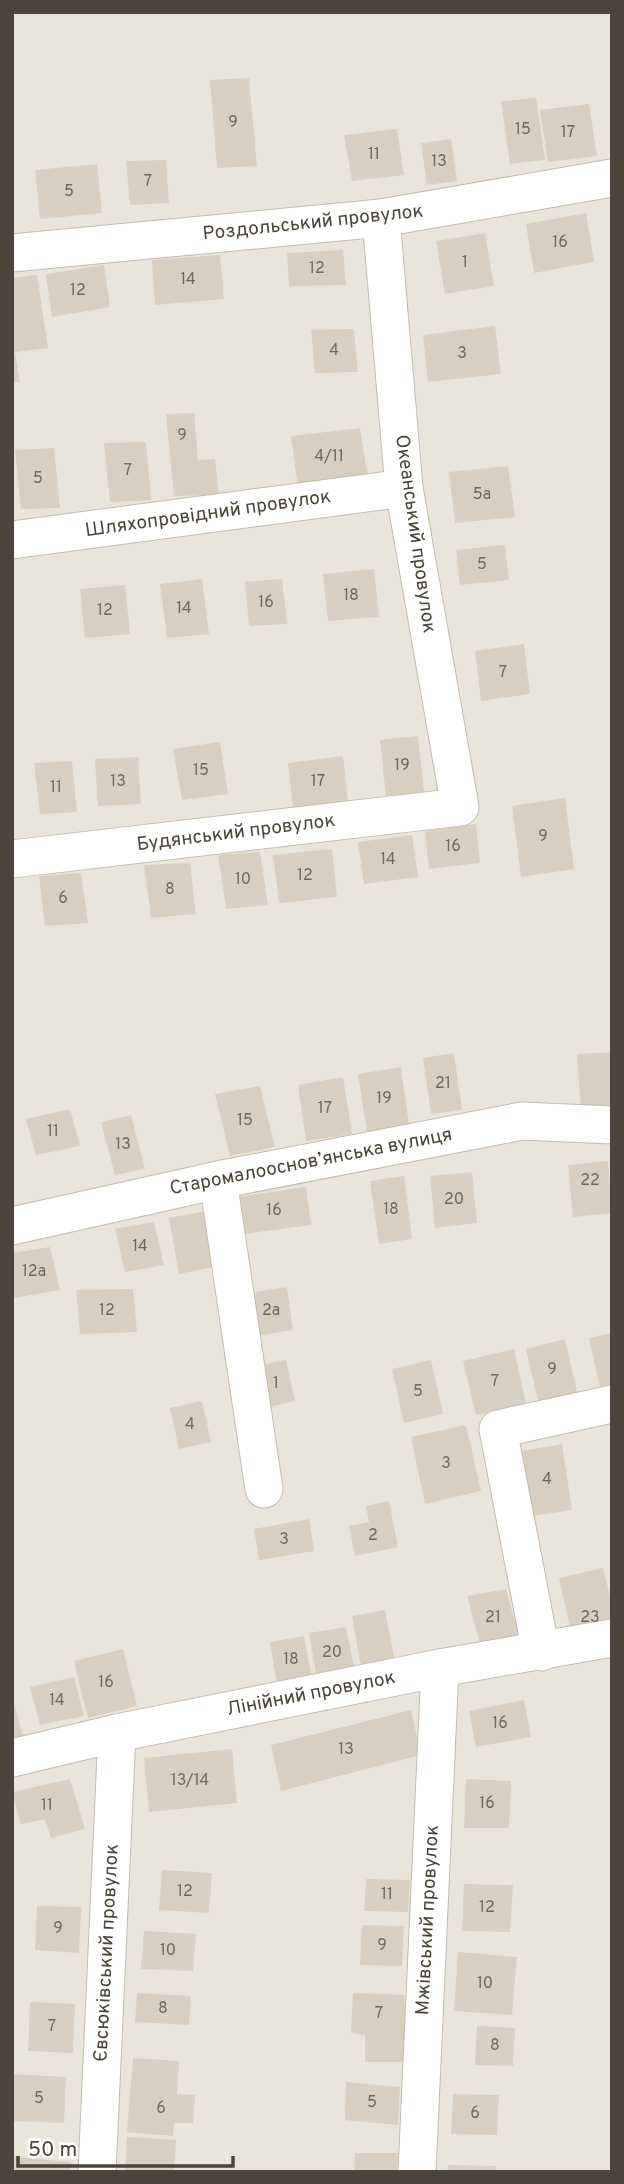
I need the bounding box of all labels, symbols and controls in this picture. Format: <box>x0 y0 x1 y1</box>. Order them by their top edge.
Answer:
house number: 9 <box>228 113 238 133</box>
house number: 15 <box>515 120 531 140</box>
house number: 17 <box>561 123 575 143</box>
house number: 11 <box>368 145 380 165</box>
house number: 13 <box>431 152 447 172</box>
house number: 7 <box>144 172 152 192</box>
house number: 5 <box>64 182 74 202</box>
street label: Роздольський провулок <box>201 199 425 247</box>
house number: 16 <box>552 233 568 253</box>
house number: 1 <box>462 253 468 273</box>
house number: 12 <box>309 259 325 279</box>
house number: 14 <box>180 270 196 290</box>
house number: 12 <box>70 281 86 301</box>
house number: 4 <box>329 341 339 361</box>
house number: 3 <box>457 344 467 364</box>
house number: 9 <box>177 426 187 446</box>
street label: Океанський провулок <box>389 433 441 635</box>
house number: 4/11 <box>314 447 344 467</box>
house number: 7 <box>124 461 132 481</box>
house number: 5 <box>33 469 43 489</box>
street label: Шляхопровідний провулок <box>84 485 333 543</box>
house number: 5а <box>473 485 491 505</box>
house number: 5 <box>477 555 487 575</box>
house number: 18 <box>343 586 359 606</box>
house number: 16 <box>258 593 274 613</box>
house number: 14 <box>176 599 192 619</box>
house number: 12 <box>97 601 113 621</box>
house number: 7 <box>499 663 507 683</box>
house number: 19 <box>394 756 410 776</box>
house number: 15 <box>193 761 209 781</box>
house number: 13 <box>110 772 126 792</box>
house number: 17 <box>311 772 325 792</box>
house number: 11 <box>50 778 62 798</box>
street label: Будянський провулок <box>135 809 337 857</box>
house number: 9 <box>538 827 548 847</box>
house number: 16 <box>445 837 461 857</box>
house number: 14 <box>380 850 396 870</box>
house number: 12 <box>297 866 313 886</box>
house number: 10 <box>235 870 251 890</box>
house number: 8 <box>165 880 175 900</box>
house number: 6 <box>58 889 68 909</box>
house number: 21 <box>435 1074 451 1094</box>
house number: 19 <box>376 1089 392 1109</box>
house number: 17 <box>318 1099 332 1119</box>
house number: 15 <box>237 1111 253 1131</box>
house number: 11 <box>47 1122 59 1142</box>
street label: Старомалооснов’янська вулиця <box>168 1123 454 1201</box>
house number: 13 <box>115 1135 131 1155</box>
house number: 22 <box>580 1171 600 1191</box>
house number: 20 <box>444 1190 464 1210</box>
house number: 18 <box>383 1200 399 1220</box>
house number: 16 <box>266 1201 282 1221</box>
house number: 14 <box>132 1237 148 1257</box>
house number: 12а <box>22 1262 46 1282</box>
house number: 12 <box>99 1301 115 1321</box>
house number: 2а <box>262 1301 280 1321</box>
house number: 9 <box>547 1360 557 1380</box>
house number: 7 <box>491 1372 499 1392</box>
house number: 1 <box>273 1374 279 1394</box>
house number: 5 <box>413 1382 423 1402</box>
house number: 4 <box>185 1415 195 1435</box>
house number: 3 <box>441 1454 451 1474</box>
house number: 4 <box>542 1470 552 1490</box>
house number: 2 <box>368 1526 378 1546</box>
house number: 3 <box>279 1530 289 1550</box>
house number: 21 <box>485 1608 501 1628</box>
house number: 23 <box>580 1608 600 1628</box>
house number: 20 <box>322 1643 342 1663</box>
house number: 18 <box>283 1650 299 1670</box>
street label: Лінійний провулок <box>225 1666 398 1722</box>
house number: 16 <box>98 1673 114 1693</box>
house number: 14 <box>49 1691 65 1711</box>
house number: 16 <box>492 1714 508 1734</box>
house number: 13 <box>338 1740 354 1760</box>
house number: 13/14 <box>171 1771 209 1791</box>
house number: 16 <box>479 1794 495 1814</box>
house number: 11 <box>41 1796 53 1816</box>
street label: Мжівський провулок <box>411 1824 445 2016</box>
street label: Євсюківський провулок <box>89 1843 125 2063</box>
house number: 12 <box>177 1882 193 1902</box>
house number: 11 <box>381 1885 393 1905</box>
house number: 12 <box>479 1898 495 1918</box>
house number: 9 <box>53 1919 63 1939</box>
house number: 9 <box>377 1936 387 1956</box>
house number: 10 <box>160 1941 176 1961</box>
house number: 10 <box>477 1974 493 1994</box>
house number: 8 <box>158 1999 168 2019</box>
house number: 7 <box>375 2004 383 2024</box>
house number: 7 <box>48 2017 56 2037</box>
house number: 8 <box>490 2036 500 2056</box>
house number: 5 <box>34 2089 44 2109</box>
house number: 5 <box>367 2093 377 2113</box>
house number: 6 <box>156 2099 166 2119</box>
house number: 6 <box>470 2104 480 2124</box>
scale bar <box>18 2124 233 2168</box>
text: 50 m <box>28 2137 77 2164</box>

